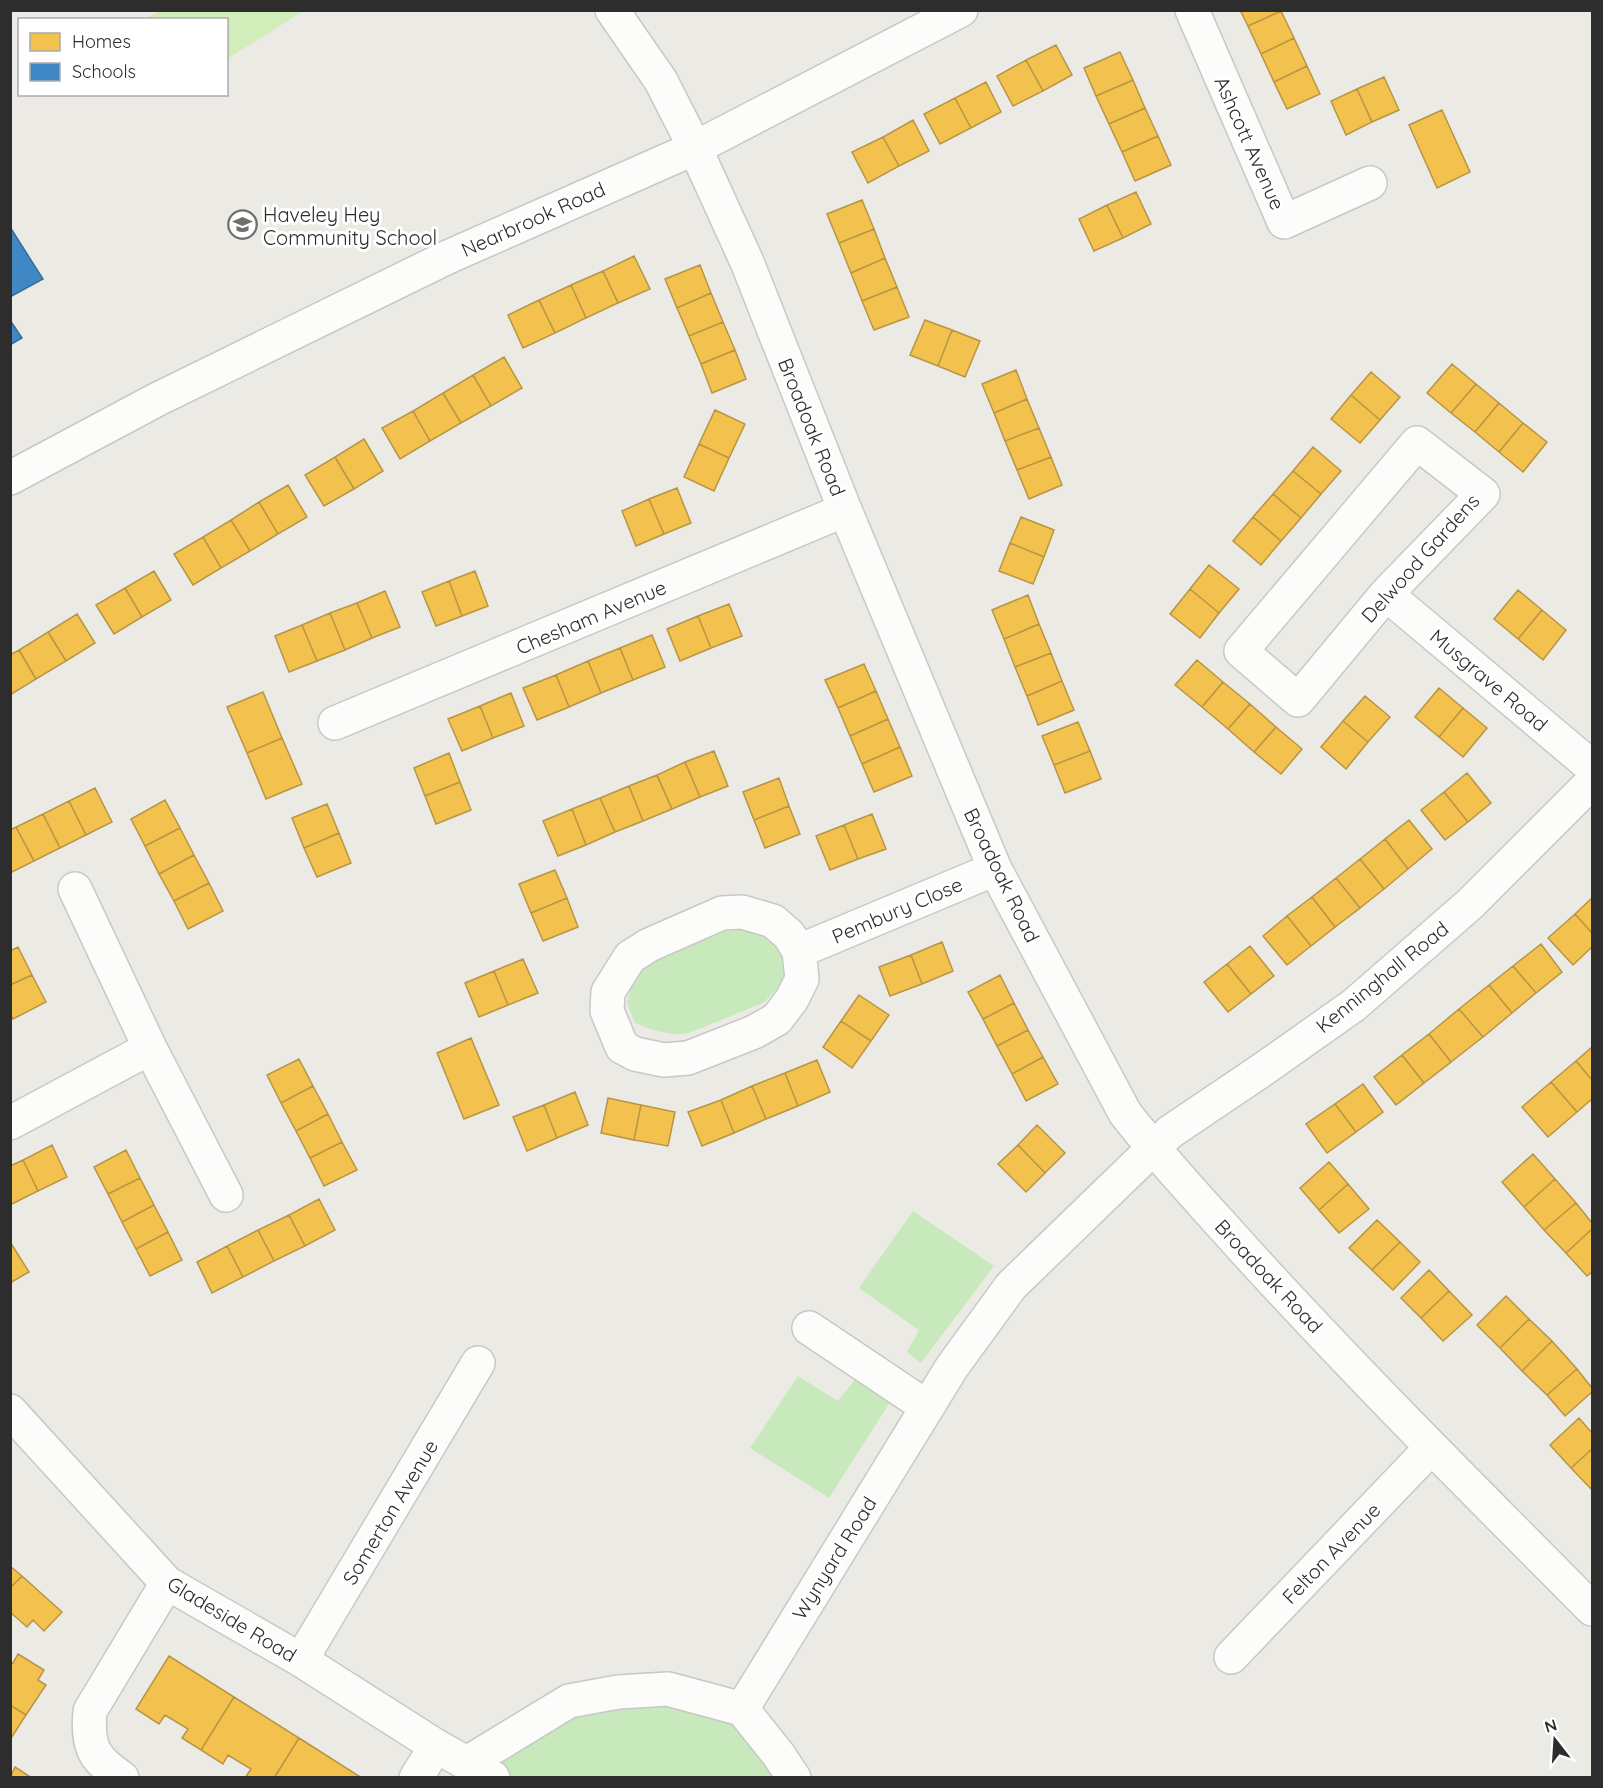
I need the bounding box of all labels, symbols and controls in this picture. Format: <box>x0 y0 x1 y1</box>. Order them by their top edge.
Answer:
legend <box>18 18 228 96</box>
text: Homes <box>72 30 131 53</box>
text: Schools <box>72 60 136 83</box>
street label: Ashcott Avenue <box>1209 72 1291 214</box>
street label: Nearbrook Road <box>457 176 609 262</box>
place label: Haveley Hey Community School <box>263 202 437 250</box>
school or university icon: Haveley Hey Community School <box>226 209 258 241</box>
street label: Broadoak Road <box>773 354 851 500</box>
street label: Delwood Gardens <box>1356 488 1484 628</box>
street label: Chesham Avenue <box>512 574 670 660</box>
street label: Musgrave Road <box>1425 624 1553 736</box>
street label: Broadoak Road <box>959 804 1045 946</box>
street label: Pembury Close <box>828 871 966 949</box>
street label: Kenninghall Road <box>1311 916 1453 1038</box>
street label: Broadoak Road <box>1210 1214 1328 1338</box>
street label: Somerton Avenue <box>337 1435 443 1589</box>
street label: Wynyard Road <box>786 1492 882 1624</box>
street label: Felton Avenue <box>1276 1497 1386 1609</box>
street label: Gladeside Road <box>163 1571 301 1667</box>
north arrow <box>1525 1710 1585 1770</box>
text: N <box>1542 1714 1559 1737</box>

